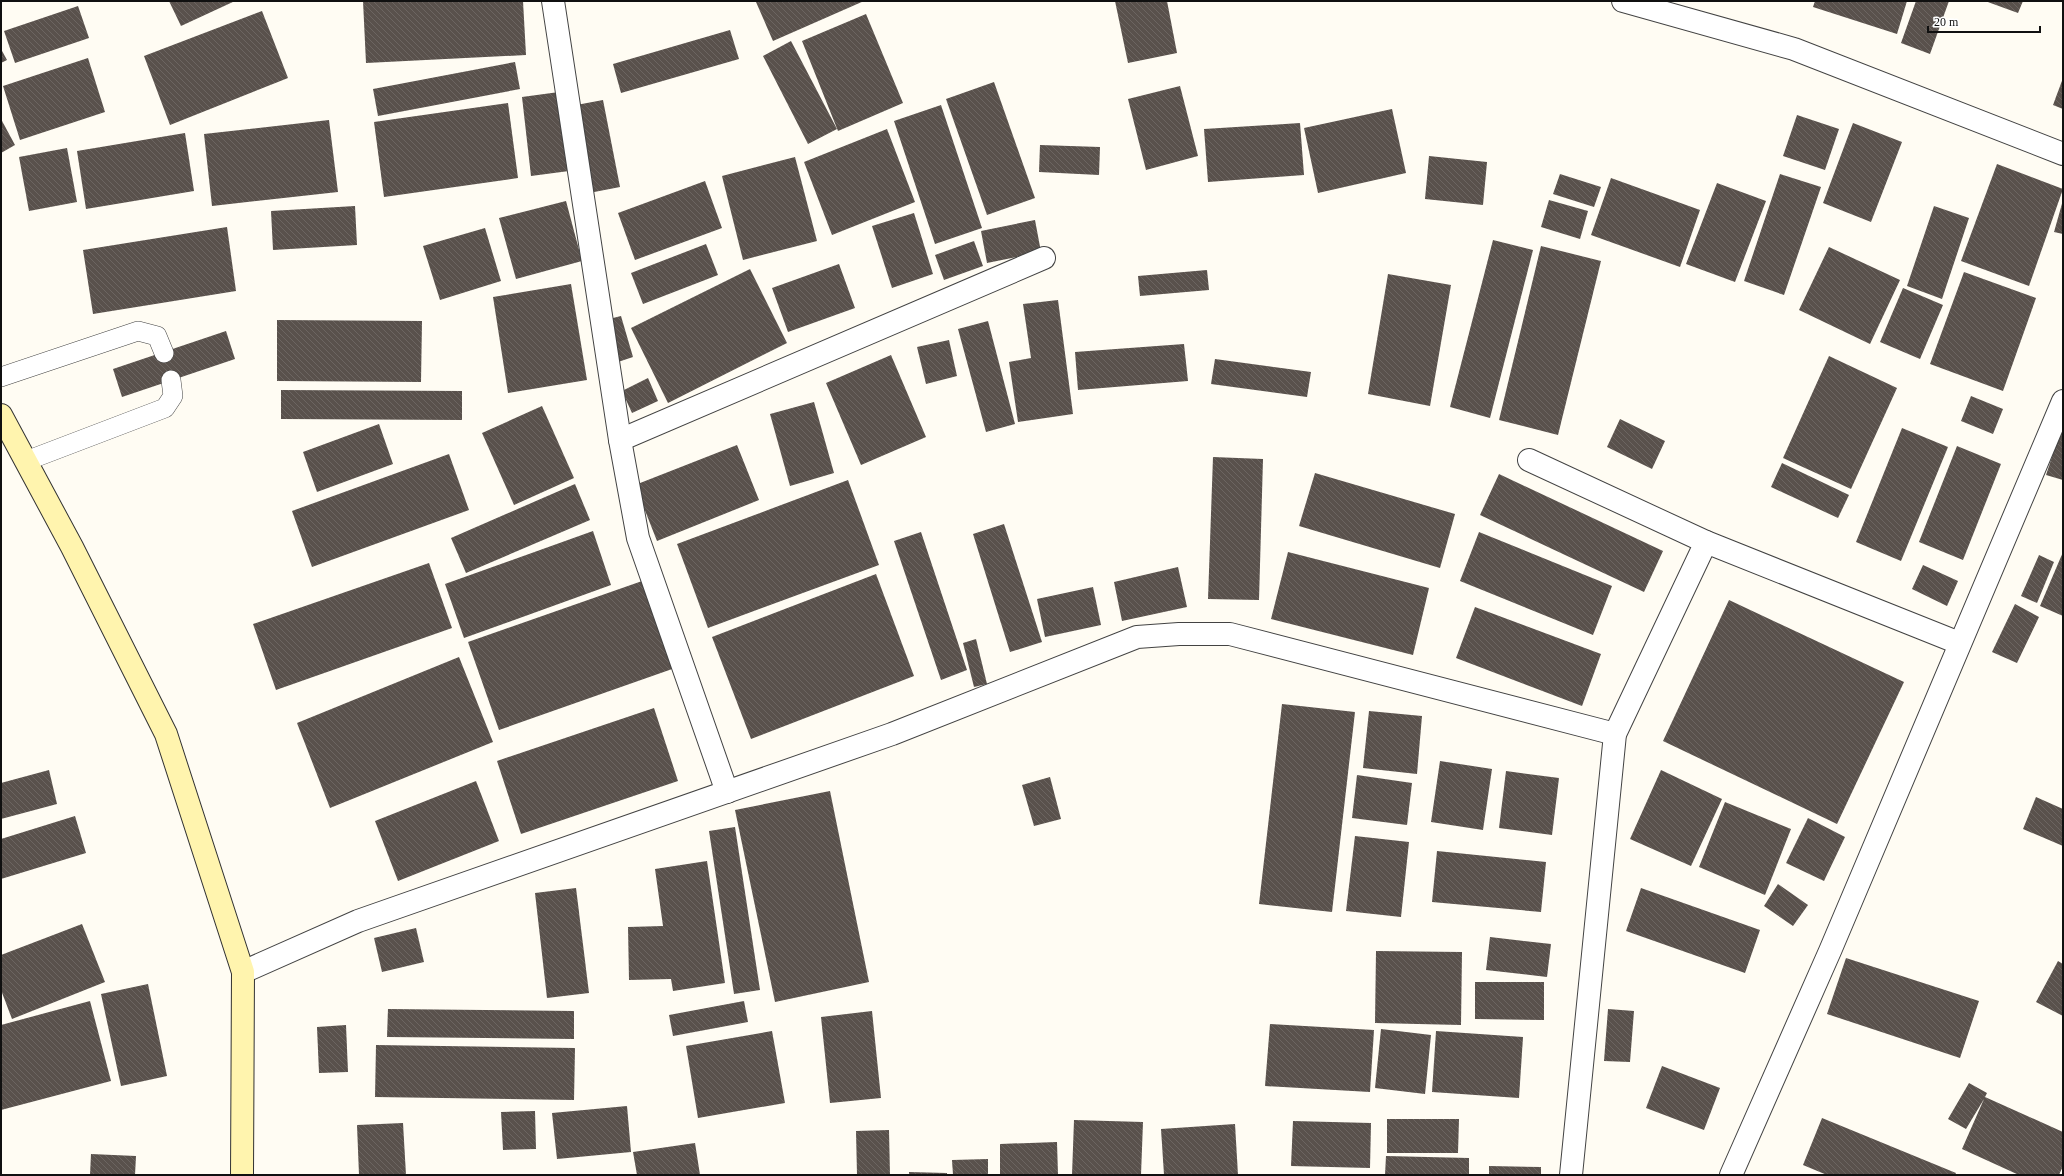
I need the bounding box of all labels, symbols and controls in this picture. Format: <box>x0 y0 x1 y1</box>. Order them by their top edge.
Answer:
scale bar <box>1928 8 2040 34</box>
text: 20 m <box>1934 15 1959 29</box>

